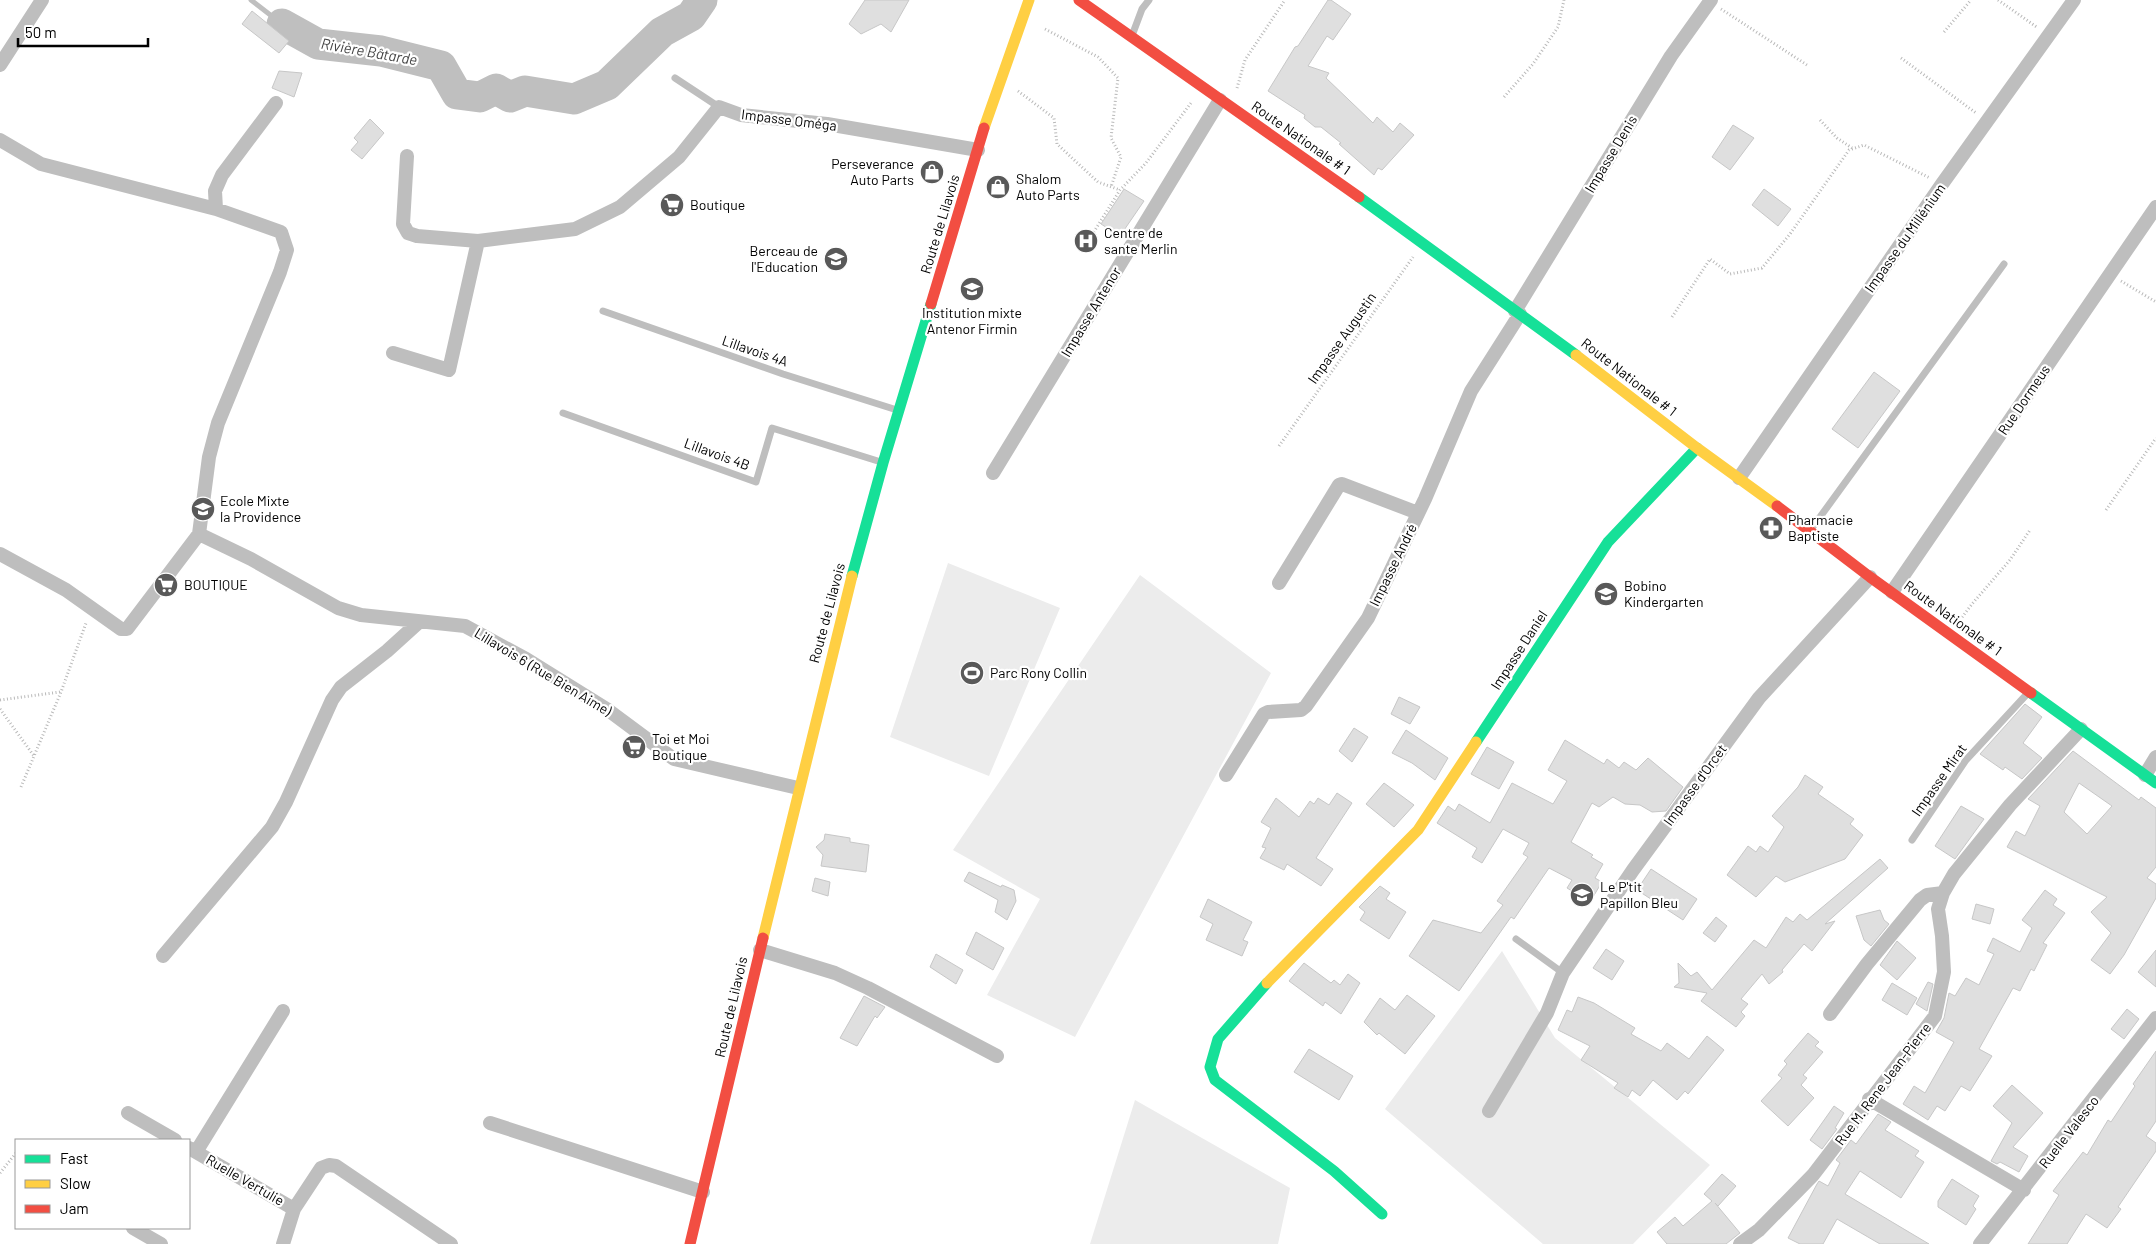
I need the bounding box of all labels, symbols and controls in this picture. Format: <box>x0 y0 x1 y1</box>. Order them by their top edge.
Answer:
scale bar <box>18 15 148 47</box>
text: 50 m <box>25 23 57 41</box>
water label: Rivière Bâtarde <box>320 34 419 68</box>
street label: Route Nationale # 1 <box>1249 97 1354 178</box>
street label: Impasse Oméga <box>740 105 838 134</box>
street label: Impasse Denis <box>1581 112 1641 196</box>
place label: Perseverance Auto Parts <box>831 155 914 188</box>
shop icon: Perseverance Auto Parts <box>919 159 945 185</box>
place label: Shalom Auto Parts <box>1016 170 1080 203</box>
street label: Route de Lilavois <box>916 172 963 276</box>
shop icon: Shalom Auto Parts <box>985 174 1011 200</box>
street label: Impasse du Millénium <box>1861 180 1949 296</box>
supermarket icon: Boutique <box>659 192 685 218</box>
place label: Boutique <box>690 196 745 213</box>
place label: Centre de sante Merlin <box>1104 224 1178 257</box>
hospital icon: Centre de sante Merlin <box>1073 228 1099 254</box>
place label: Berceau de l'Education <box>750 242 818 275</box>
school or university icon: Berceau de l'Education <box>823 246 849 272</box>
street label: Impasse Antenor <box>1057 264 1124 360</box>
school or university icon: Institution mixte Antenor Firmin <box>959 276 985 302</box>
street label: Impasse Augustin <box>1304 289 1379 387</box>
place label: Institution mixte Antenor Firmin <box>922 304 1022 337</box>
street label: Lillavois 4A <box>720 331 791 370</box>
street label: Route Nationale # 1 <box>1578 334 1681 419</box>
street label: Rue Dormeus <box>1994 361 2053 438</box>
street label: Lillavois 4B <box>682 434 752 473</box>
place label: Ecole Mixte la Providence <box>220 492 301 525</box>
school or university icon: Ecole Mixte la Providence <box>190 496 216 522</box>
place label: Pharmacie Baptiste <box>1788 511 1853 544</box>
pharmacy icon: Pharmacie Baptiste <box>1758 515 1784 541</box>
street label: Impasse André <box>1365 521 1420 609</box>
street label: Route de Lilavois <box>805 561 848 665</box>
supermarket icon: BOUTIQUE <box>153 572 179 598</box>
place label: BOUTIQUE <box>184 576 248 593</box>
street label: Route Nationale # 1 <box>1901 576 2006 659</box>
place label: Bobino Kindergarten <box>1624 577 1703 610</box>
school or university icon: Bobino Kindergarten <box>1593 581 1619 607</box>
street label: Impasse Daniel <box>1487 607 1551 693</box>
street label: Lillavois 6 (Rue Bien Aime) <box>472 624 615 719</box>
sports icon: Parc Rony Collin <box>959 660 985 686</box>
place label: Parc Rony Collin <box>990 664 1087 681</box>
place label: Toi et Moi Boutique <box>652 730 709 763</box>
supermarket icon: Toi et Moi Boutique <box>621 734 647 760</box>
street label: Impasse Mirat <box>1907 740 1970 819</box>
street label: Impasse d'Orcet <box>1659 741 1730 829</box>
place label: Le P'tit Papillon Bleu <box>1600 878 1678 911</box>
school or university icon: Le P'tit Papillon Bleu <box>1569 882 1595 908</box>
street label: Route de Lilavois <box>711 955 750 1059</box>
street label: Rue M. Rene Jean-Pierre <box>1831 1019 1934 1148</box>
street label: Ruelle Valesco <box>2035 1092 2102 1171</box>
legend <box>15 1139 190 1229</box>
text: Fast <box>60 1149 88 1167</box>
street label: Ruelle Vertulie <box>203 1150 287 1209</box>
text: Slow <box>60 1174 91 1192</box>
text: Jam <box>60 1199 89 1217</box>

